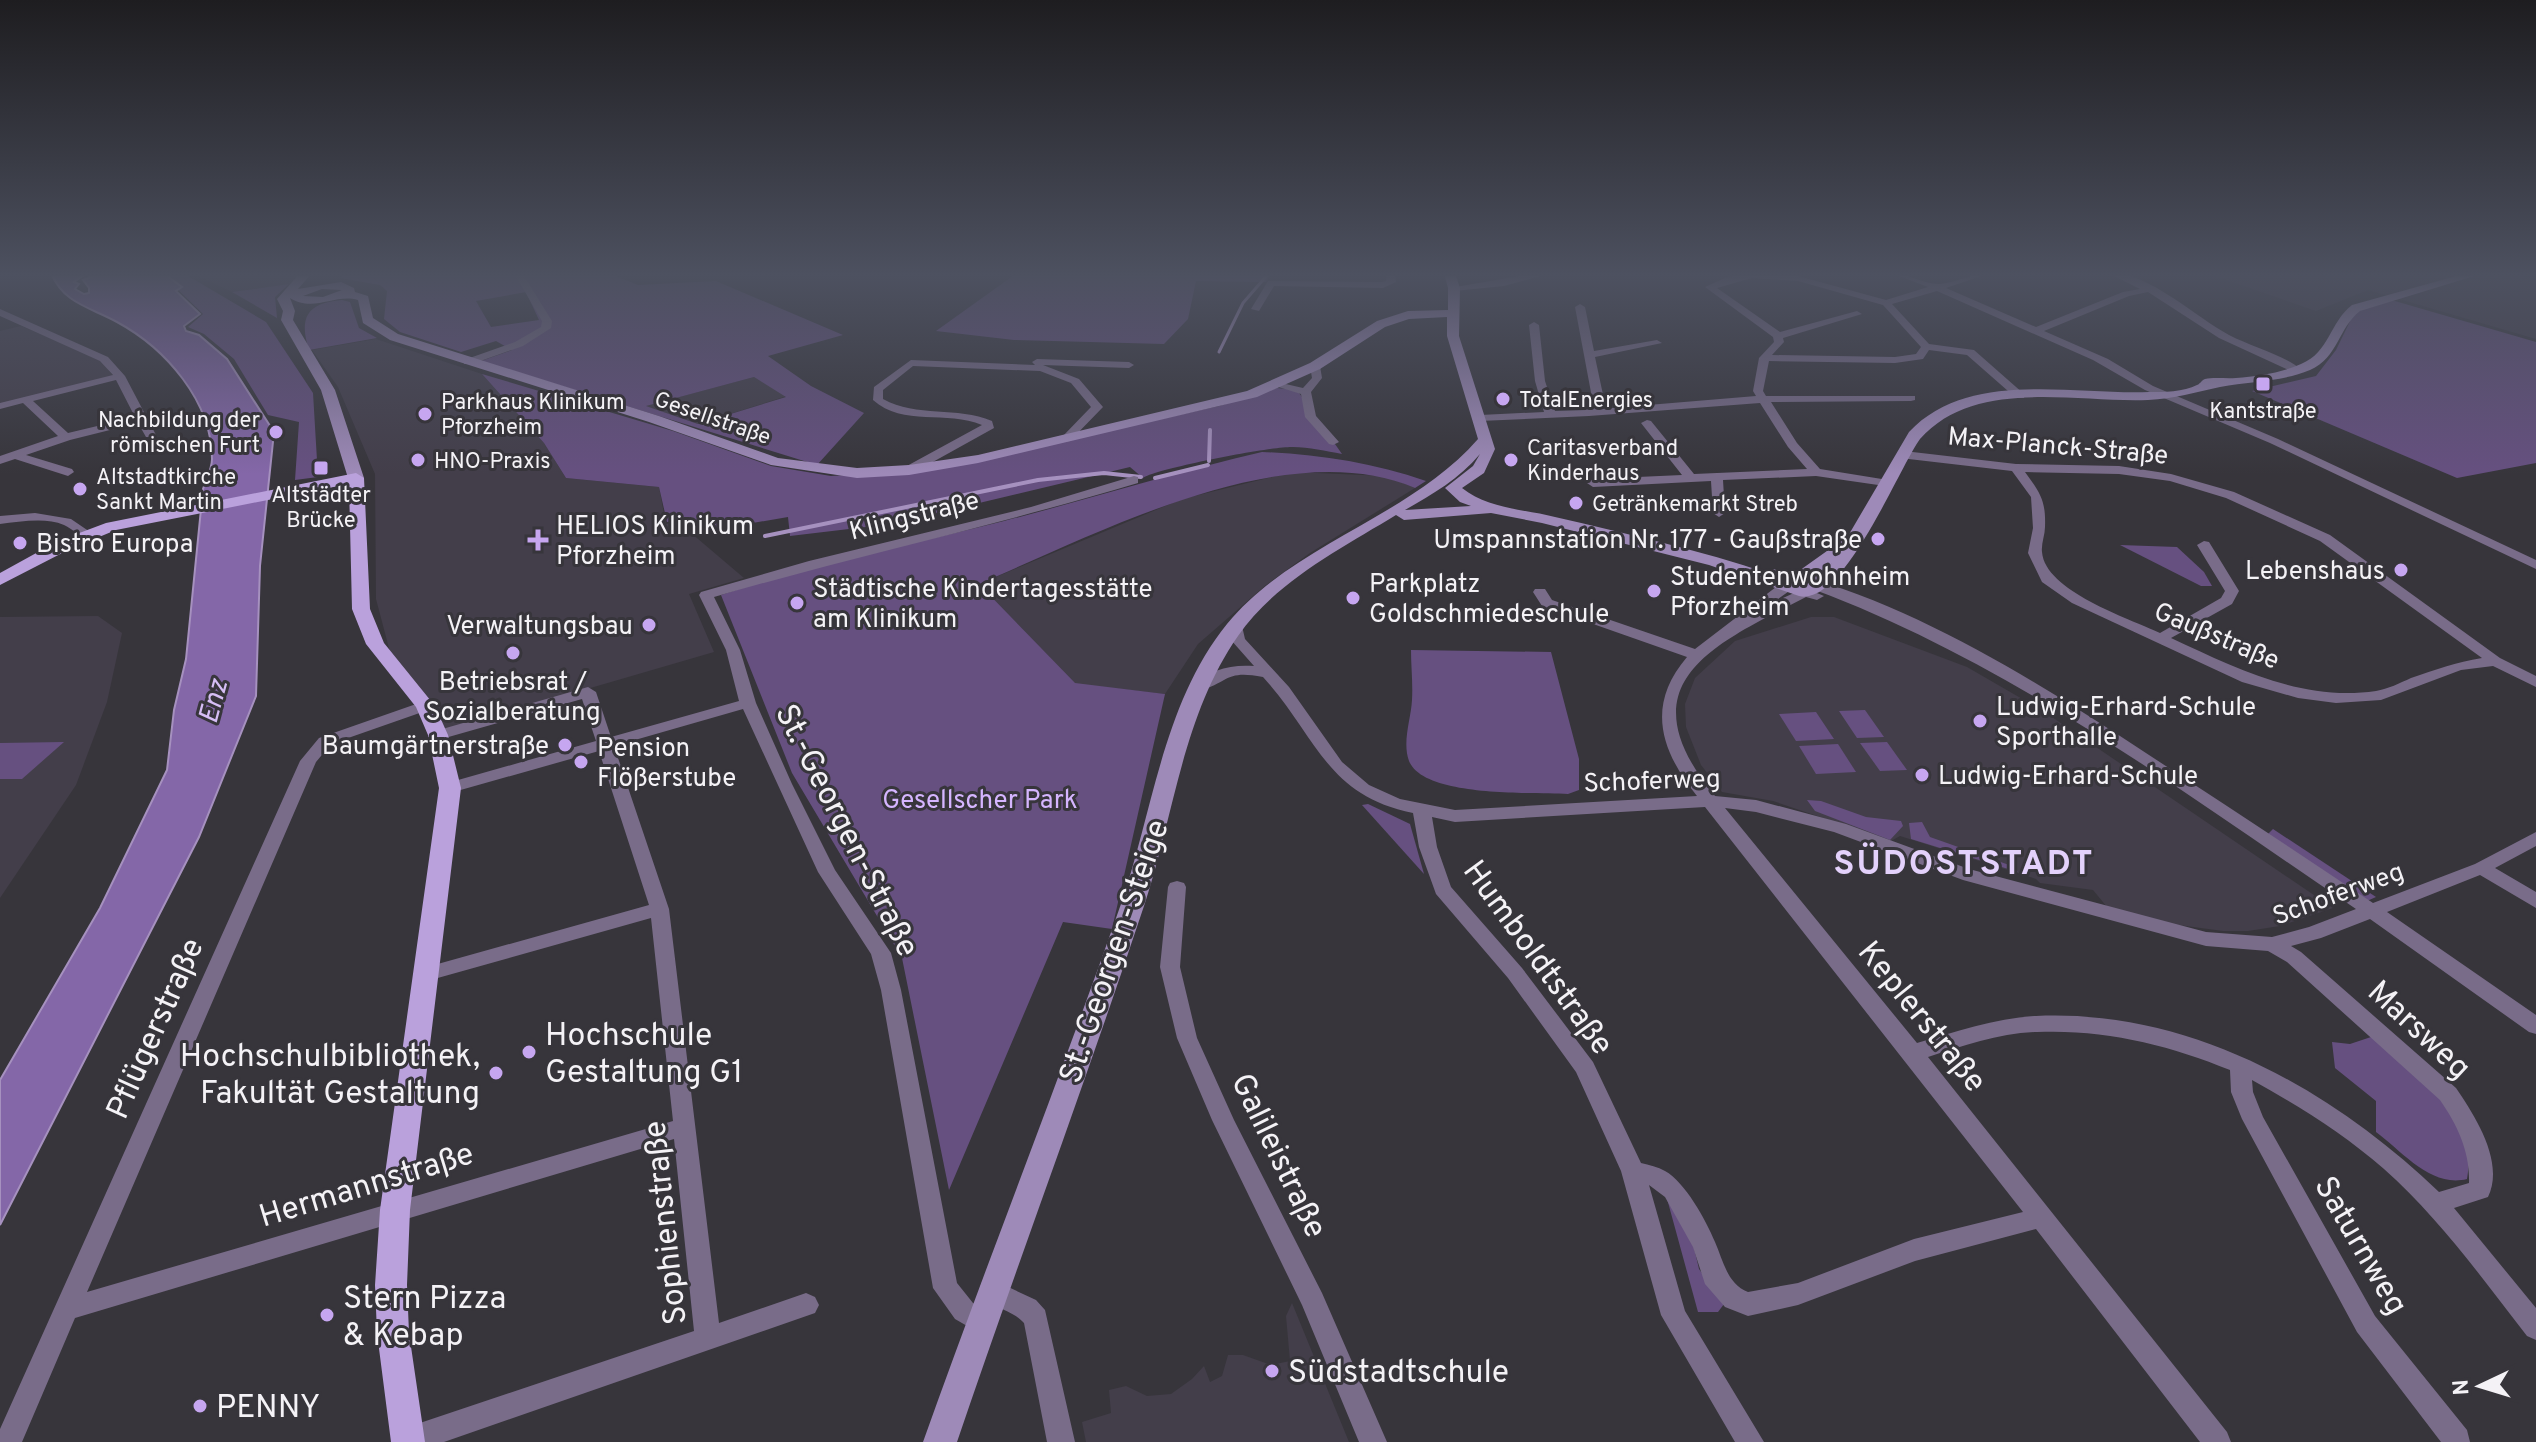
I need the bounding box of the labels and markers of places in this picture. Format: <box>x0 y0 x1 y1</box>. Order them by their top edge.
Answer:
marker: Kantstraße <box>2254 375 2272 393</box>
place label: TotalEnergies <box>1519 388 1653 415</box>
place label: Parkhaus Klinikum Pforzheim <box>441 390 625 442</box>
marker: TotalEnergies <box>1494 390 1512 408</box>
place label: Kantstraße <box>2209 399 2317 426</box>
marker: Parkhaus Klinikum Pforzheim <box>416 405 434 423</box>
place label: Nachbildung der römischen Furt <box>98 408 260 460</box>
marker: Nachbildung der römischen Furt <box>267 423 285 441</box>
place label: Caritasverband Kinderhaus <box>1527 436 1678 488</box>
place label: HNO-Praxis <box>434 449 551 476</box>
marker: HNO-Praxis <box>409 451 427 469</box>
marker: Caritasverband Kinderhaus <box>1502 451 1520 469</box>
marker: Altstädter Brücke <box>312 459 330 477</box>
place label: Altstadtkirche Sankt Martin <box>96 465 236 517</box>
marker: Altstadtkirche Sankt Martin <box>71 480 89 498</box>
place label: Altstädter Brücke <box>271 483 371 535</box>
place label: Getränkemarkt Streb <box>1592 492 1798 519</box>
marker: Getränkemarkt Streb <box>1567 494 1585 512</box>
place label: HELIOS Klinikum Pforzheim <box>556 511 754 574</box>
place label: Umspannstation Nr. 177 - Gaußstraße <box>1433 525 1862 558</box>
place label: Bistro Europa <box>36 529 193 562</box>
marker: HELIOS Klinikum Pforzheim <box>527 529 549 551</box>
marker: Umspannstation Nr. 177 - Gaußstraße <box>1869 530 1887 548</box>
marker: Bistro Europa <box>11 534 29 552</box>
place label: Lebenshaus <box>2245 556 2385 589</box>
marker: Lebenshaus <box>2392 561 2410 579</box>
place label: Studentenwohnheim Pforzheim <box>1670 562 1910 625</box>
place label: Parkplatz Goldschmiedeschule <box>1369 569 1609 632</box>
place label: Städtische Kindertagesstätte am Klinikum <box>813 574 1153 637</box>
marker: Studentenwohnheim Pforzheim <box>1645 582 1663 600</box>
marker: Parkplatz Goldschmiedeschule <box>1344 589 1362 607</box>
marker: Städtische Kindertagesstätte am Klinikum <box>788 594 806 612</box>
place label: Verwaltungsbau <box>446 611 633 644</box>
marker: Verwaltungsbau <box>640 616 658 634</box>
marker: Betriebsrat / Sozialberatung <box>504 644 522 662</box>
place label: Betriebsrat / Sozialberatung <box>425 667 601 730</box>
place label: Ludwig-Erhard-Schule Sporthalle <box>1996 692 2256 755</box>
marker: Ludwig-Erhard-Schule Sporthalle <box>1971 712 1989 730</box>
place label: Baumgärtnerstraße <box>322 731 549 764</box>
place label: Pension Flößerstube <box>597 733 736 796</box>
marker: Baumgärtnerstraße <box>556 736 574 754</box>
marker: Pension Flößerstube <box>572 753 590 771</box>
place label: Ludwig-Erhard-Schule <box>1938 761 2198 794</box>
marker: Ludwig-Erhard-Schule <box>1913 766 1931 784</box>
place label: Hochschule Gestaltung G1 <box>545 1017 743 1094</box>
place label: Hochschulbibliothek, Fakultät Gestaltung <box>180 1038 480 1115</box>
marker: Hochschule Gestaltung G1 <box>520 1043 538 1061</box>
marker: Hochschulbibliothek, Fakultät Gestaltung <box>487 1064 505 1082</box>
place label: Stern Pizza & Kebap <box>343 1280 506 1357</box>
marker: Stern Pizza & Kebap <box>318 1306 336 1324</box>
place label: Südstadtschule <box>1288 1354 1509 1394</box>
marker: Südstadtschule <box>1263 1362 1281 1380</box>
place label: PENNY <box>216 1389 320 1429</box>
marker: PENNY <box>191 1397 209 1415</box>

